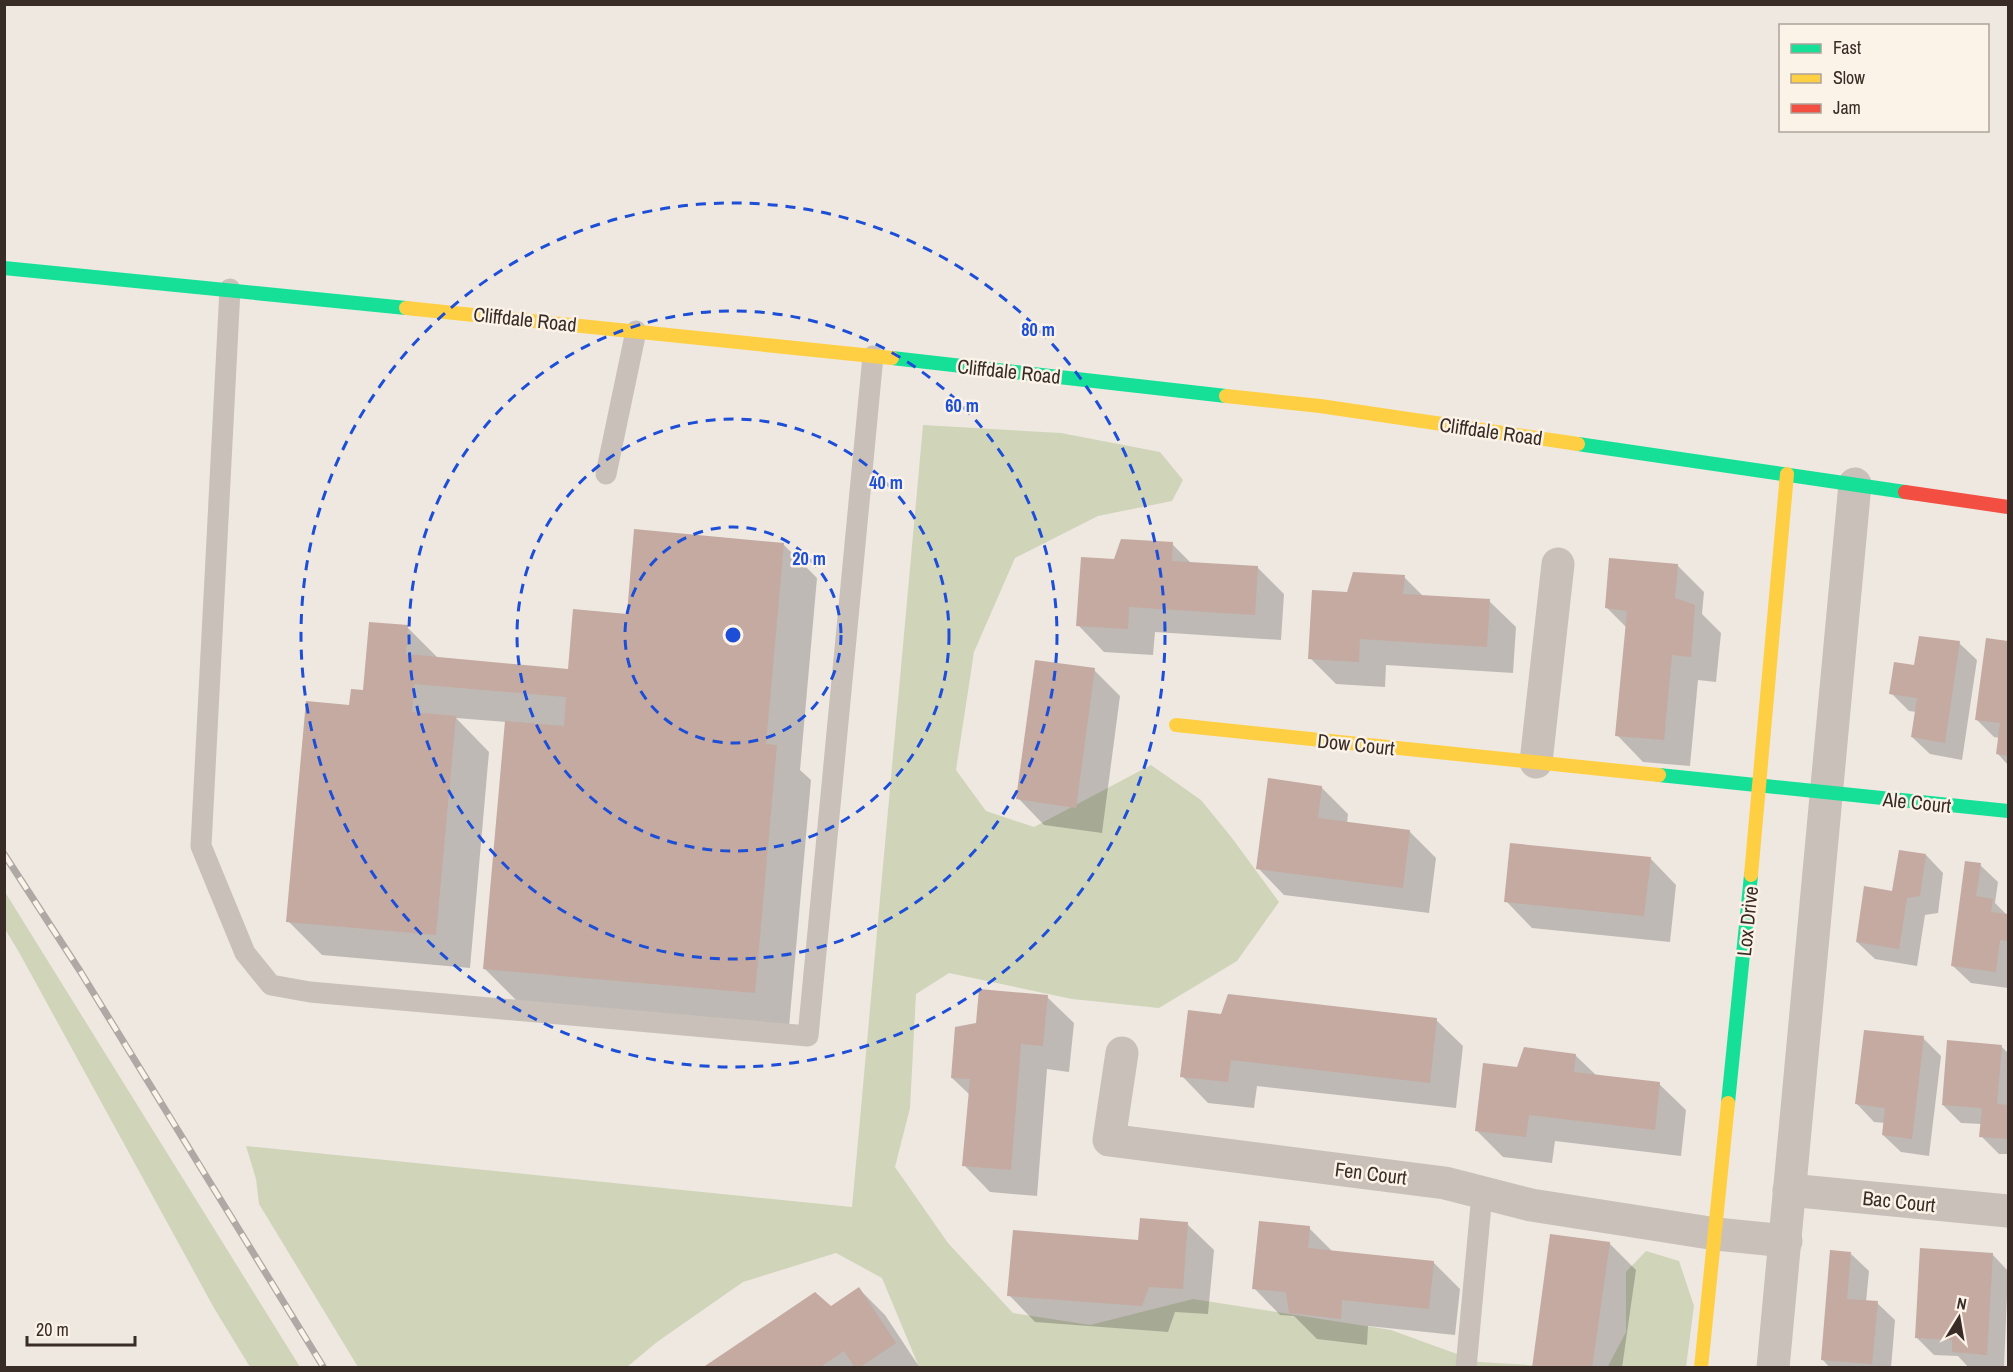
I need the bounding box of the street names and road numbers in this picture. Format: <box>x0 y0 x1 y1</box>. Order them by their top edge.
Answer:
street label: Cliffdale Road <box>472 300 578 338</box>
street label: Cliffdale Road <box>956 352 1062 390</box>
street label: Cliffdale Road <box>1438 410 1544 452</box>
street label: Dow Court <box>1316 727 1396 762</box>
street label: Ale Court <box>1881 785 1953 819</box>
street label: Lox Drive <box>1730 885 1764 957</box>
street label: Fen Court <box>1334 1155 1409 1191</box>
street label: Bac Court <box>1861 1184 1937 1218</box>

